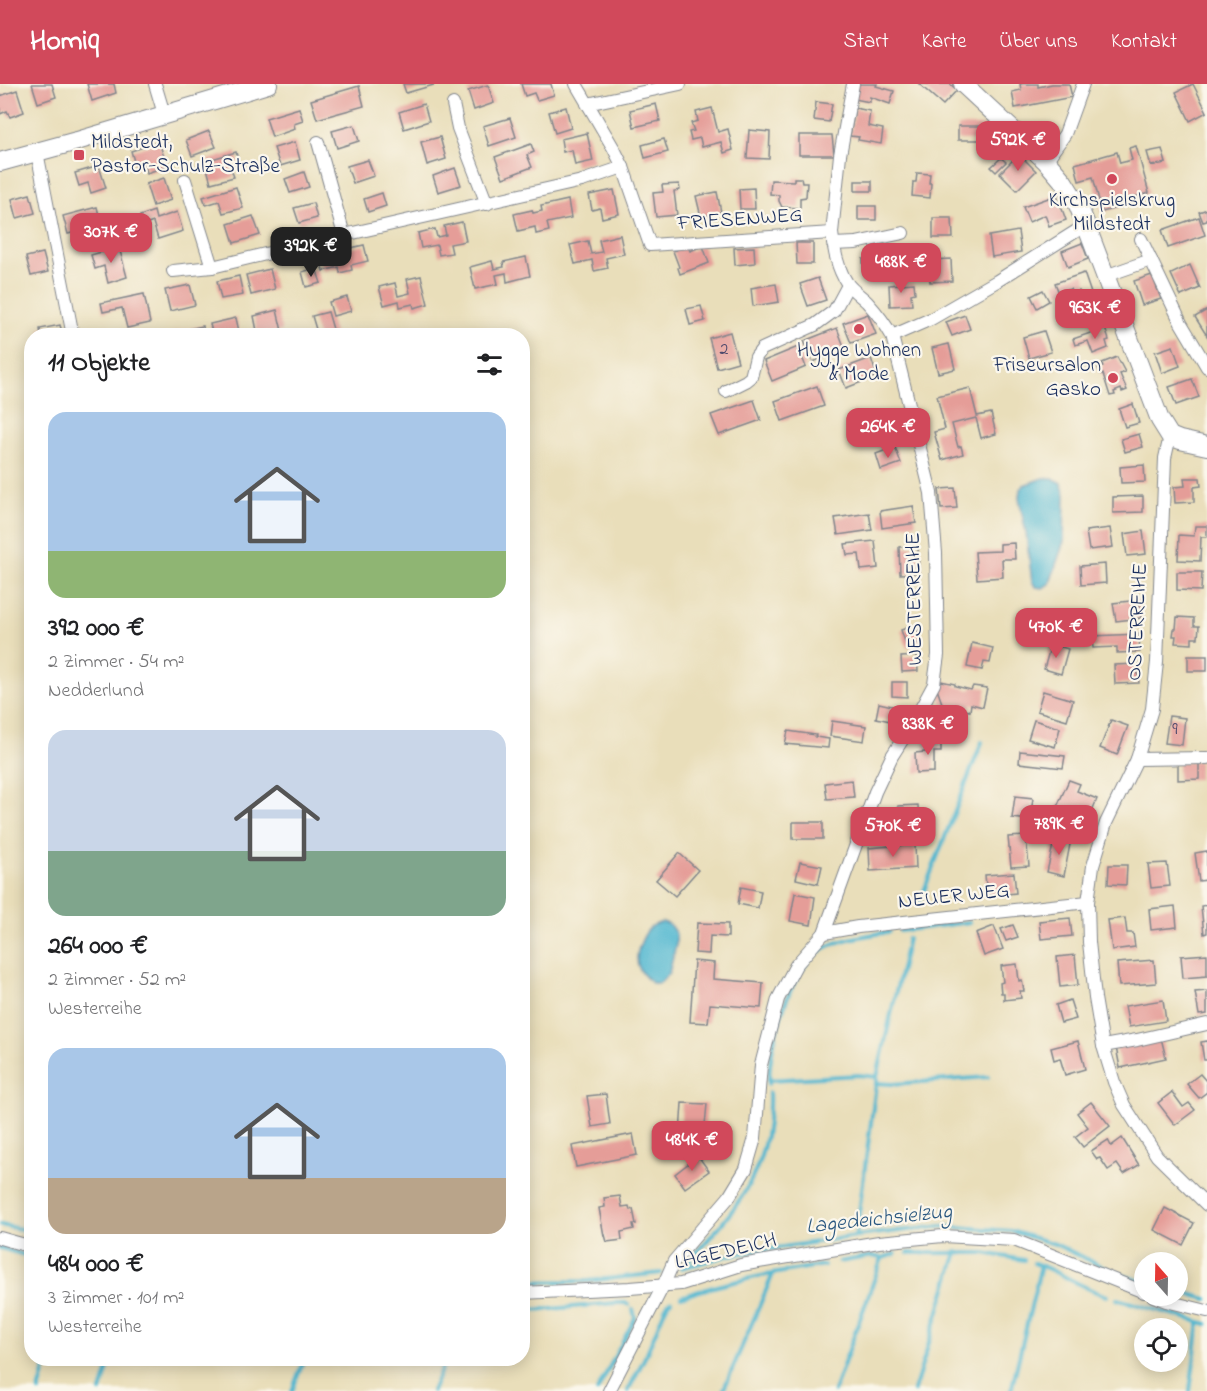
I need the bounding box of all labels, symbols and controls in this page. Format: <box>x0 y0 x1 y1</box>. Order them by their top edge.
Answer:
text: Homiq <box>30 22 99 63</box>
text: Start <box>843 27 889 57</box>
text: Karte <box>922 27 966 57</box>
text: Über uns <box>999 27 1078 57</box>
text: Kontakt <box>1111 27 1177 57</box>
pin: 592K € <box>969 121 1067 172</box>
text: 592K € <box>990 126 1046 155</box>
place label: Mildstedt, Pastor-Schulz-Straße <box>91 128 281 182</box>
marker: Mildstedt, Pastor-Schulz-Straße <box>72 148 86 162</box>
marker: Kirchspielskrug Mildstedt <box>1105 172 1119 186</box>
place label: Kirchspielskrug Mildstedt <box>1049 186 1175 240</box>
street label: FRIESENWEG <box>675 201 804 239</box>
pin: 307K € <box>62 213 160 264</box>
text: 307K € <box>84 218 138 247</box>
pin: 392K € <box>262 227 360 278</box>
text: 392K € <box>285 232 337 261</box>
pin: 488K € <box>852 243 950 294</box>
text: 488K € <box>875 248 927 277</box>
pin: 963K € <box>1046 289 1144 340</box>
text: 963K € <box>1069 294 1121 323</box>
marker: Hygge Wohnen & Mode <box>852 322 866 336</box>
place label: Hygge Wohnen & Mode <box>797 336 921 390</box>
house number: 2 <box>720 337 729 363</box>
text: 11 Objekte <box>48 345 150 383</box>
icon: filters <box>473 348 506 381</box>
place label: Friseursalon Gasko <box>992 351 1101 405</box>
marker: Friseursalon Gasko <box>1106 371 1120 385</box>
pin: 264K € <box>839 408 937 459</box>
text: 264K € <box>860 413 916 442</box>
icon: home <box>223 451 331 559</box>
street label: WESTERREIHE <box>899 532 931 666</box>
street label: OSTERREIHE <box>1120 562 1156 682</box>
pin: 470K € <box>1007 608 1105 659</box>
text: 392 000 € <box>48 610 144 648</box>
text: 470K € <box>1029 613 1083 642</box>
text: 2 Zimmer · 54 m² <box>48 648 185 677</box>
text: Nedderlund <box>48 677 144 706</box>
pin: 838K € <box>879 705 977 756</box>
text: 838K € <box>902 710 954 739</box>
house number: 9 <box>1172 717 1178 743</box>
icon: home <box>223 769 331 877</box>
pin: 789K € <box>1010 805 1108 856</box>
pin: 570K € <box>844 807 942 858</box>
text: 789K € <box>1034 810 1084 839</box>
text: 570K € <box>865 812 921 841</box>
street label: NEUER WEG <box>897 876 1011 918</box>
text: 264 000 € <box>48 928 148 966</box>
text: 2 Zimmer · 52 m² <box>48 966 186 995</box>
text: Westerreihe <box>48 995 142 1024</box>
icon: home <box>223 1087 331 1195</box>
pin: 484K € <box>643 1121 741 1172</box>
text: 484K € <box>666 1126 718 1155</box>
water label: Lagedeichsielzug <box>804 1196 955 1244</box>
street label: LAGEDEICH <box>672 1226 780 1278</box>
text: 484 000 € <box>48 1246 144 1284</box>
north arrow <box>1134 1252 1188 1306</box>
map controls <box>1134 1252 1188 1372</box>
text: 3 Zimmer · 101 m² <box>48 1284 185 1313</box>
text: Westerreihe <box>48 1313 142 1342</box>
button: locate <box>1134 1318 1188 1372</box>

